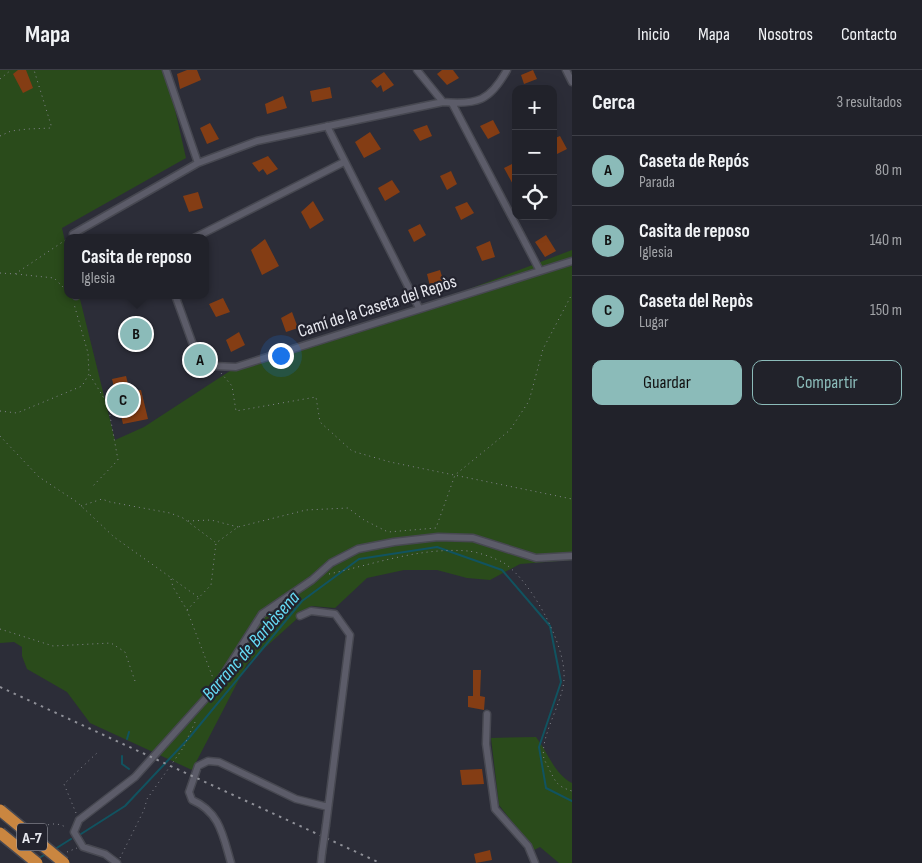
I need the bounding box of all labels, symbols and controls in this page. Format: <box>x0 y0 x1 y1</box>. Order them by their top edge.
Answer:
text: Mapa <box>25 20 70 49</box>
text: Inicio <box>637 24 670 45</box>
text: Mapa <box>698 24 730 45</box>
text: Nosotros <box>758 24 813 45</box>
text: Contacto <box>841 24 897 45</box>
map controls <box>512 85 557 220</box>
button: + <box>512 85 557 130</box>
text: Cerca <box>592 90 635 115</box>
text: 3 resultados <box>837 93 902 112</box>
button: − <box>512 130 557 175</box>
text: Caseta de Repós <box>639 150 749 173</box>
text: A <box>604 161 612 180</box>
text: 80 m <box>875 161 902 180</box>
text: Parada <box>639 173 675 192</box>
button: locate <box>512 175 557 220</box>
text: Casita de reposo <box>639 220 750 243</box>
text: B <box>604 231 612 250</box>
text: 140 m <box>870 231 902 250</box>
popup <box>64 234 209 299</box>
text: Iglesia <box>639 243 673 262</box>
text: Casita de reposo <box>81 246 192 269</box>
text: Iglesia <box>81 269 115 288</box>
street label: Camí de la Caseta del Repòs <box>295 271 459 342</box>
text: Caseta del Repòs <box>639 290 753 313</box>
text: C <box>604 301 612 320</box>
text: 150 m <box>870 301 902 320</box>
text: Lugar <box>639 313 669 332</box>
pin: B <box>120 315 152 353</box>
pin: A <box>184 341 216 379</box>
your location <box>268 343 294 369</box>
button: Guardar <box>592 360 742 405</box>
button: Compartir <box>752 360 902 405</box>
pin: C <box>107 381 139 419</box>
water label: Barranc de Barbàsena <box>197 586 305 705</box>
road number: A-7 <box>17 824 47 850</box>

